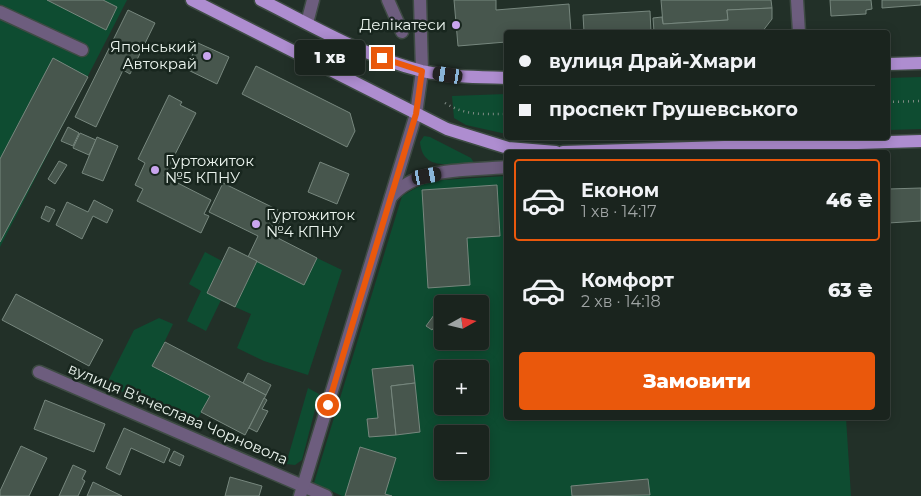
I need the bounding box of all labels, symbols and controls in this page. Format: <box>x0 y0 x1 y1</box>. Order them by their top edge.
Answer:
place label: Делікатеси <box>360 15 446 34</box>
marker: Делікатеси <box>450 19 462 31</box>
place label: Японський Автокрай <box>110 37 197 73</box>
callout: 1 хв <box>294 40 364 76</box>
route end <box>371 47 393 69</box>
text: 1 хв <box>314 48 346 67</box>
marker: Японський Автокрай <box>201 50 213 62</box>
text: вулиця Драй-Хмари <box>549 50 756 73</box>
car <box>432 65 463 85</box>
text: проспект Грушевського <box>549 98 798 121</box>
place label: Гуртожиток №5 КПНУ <box>165 151 254 187</box>
marker: Гуртожиток №5 КПНУ <box>149 164 161 176</box>
car <box>410 166 443 186</box>
icon: car <box>521 178 566 223</box>
text: Економ <box>581 179 659 202</box>
text: 46 ₴ <box>826 189 873 212</box>
text: 1 хв · 14:17 <box>581 202 657 221</box>
place label: Гуртожиток №4 КПНУ <box>266 205 355 241</box>
marker: Гуртожиток №4 КПНУ <box>250 218 262 230</box>
icon: car <box>521 268 566 313</box>
text: Комфорт <box>581 269 674 292</box>
text: 63 ₴ <box>828 279 873 302</box>
text: 2 хв · 14:18 <box>581 292 661 311</box>
north arrow <box>434 295 489 350</box>
map controls <box>434 295 489 480</box>
button: Замовити <box>519 352 875 410</box>
street label: вулиця В'ячеслава Чорновола <box>65 358 291 469</box>
button: + <box>434 360 489 415</box>
route start <box>317 394 339 416</box>
button: − <box>434 425 489 480</box>

